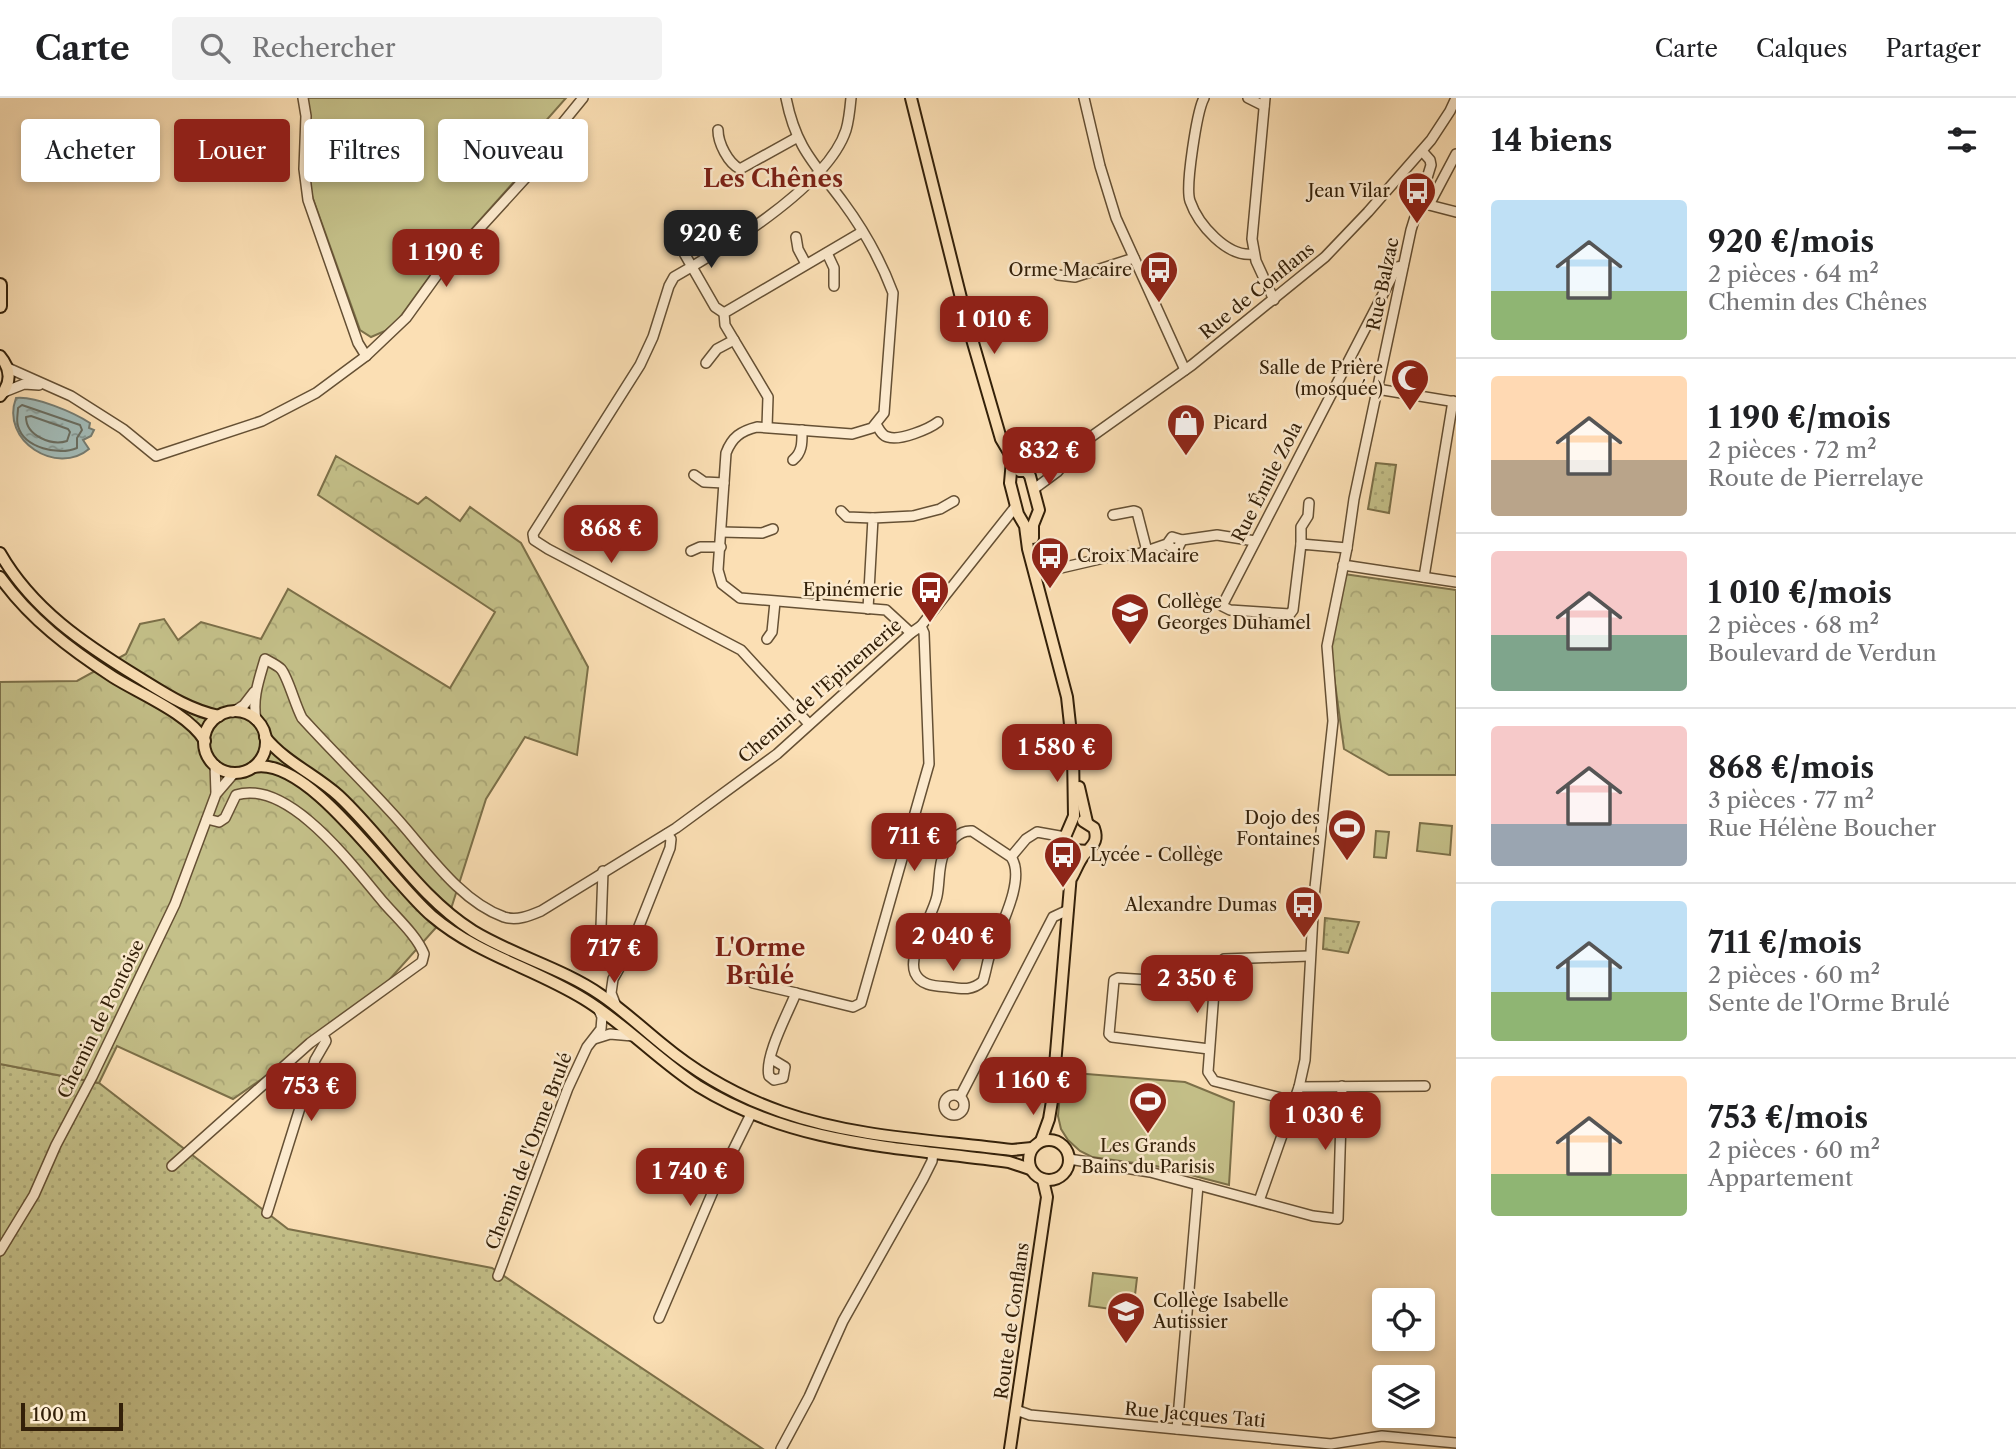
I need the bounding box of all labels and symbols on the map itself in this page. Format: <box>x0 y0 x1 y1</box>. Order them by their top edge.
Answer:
district label: Les Chênes <box>703 164 843 193</box>
bus stop icon: Jean Vilar <box>1396 170 1438 225</box>
place label: Jean Vilar <box>1305 180 1390 202</box>
pin: 920 € <box>662 211 760 270</box>
pin: 1 190 € <box>381 230 511 289</box>
street label: Rue Balzac <box>1362 235 1404 333</box>
street label: Rue de Conflans <box>1195 238 1319 344</box>
bus stop icon: Orme Macaire <box>1138 249 1180 304</box>
place label: Orme Macaire <box>1008 259 1132 281</box>
pin: 1 010 € <box>929 296 1059 356</box>
place label: Salle de Prière (mosquée) <box>1259 357 1383 400</box>
mosque icon: Salle de Prière (mosquée) <box>1389 357 1431 412</box>
shop icon: Picard <box>1165 402 1207 457</box>
place label: Picard <box>1213 412 1268 434</box>
street label: Rue Émile Zola <box>1226 417 1307 546</box>
pin: 832 € <box>1000 428 1098 487</box>
pin: 868 € <box>562 505 660 565</box>
bus stop icon: Croix Macaire <box>1029 535 1071 590</box>
place label: Croix Macaire <box>1077 545 1199 567</box>
bus stop icon: Epinémerie <box>909 569 951 624</box>
place label: Epinémerie <box>803 579 903 601</box>
school or university icon: Collège Georges Duhamel <box>1109 591 1151 646</box>
place label: Collège Georges Duhamel <box>1157 591 1311 634</box>
street label: Chemin de l'Epinemerie <box>734 614 906 768</box>
pin: 1 580 € <box>992 724 1122 784</box>
place label: Dojo des Fontaines <box>1236 807 1320 850</box>
sports icon: Dojo des Fontaines <box>1326 807 1368 862</box>
pin: 711 € <box>865 814 963 873</box>
bus stop icon: Lycée - Collège <box>1042 834 1084 889</box>
place label: Lycée - Collège <box>1090 844 1223 866</box>
bus stop icon: Alexandre Dumas <box>1283 884 1325 939</box>
place label: Alexandre Dumas <box>1124 894 1277 916</box>
pin: 2 040 € <box>888 914 1018 973</box>
pin: 717 € <box>565 926 663 985</box>
district label: L'Orme Brûlé <box>715 933 805 990</box>
street label: Chemin de Pontoise <box>53 936 149 1102</box>
pin: 2 350 € <box>1132 956 1262 1015</box>
street label: Chemin de l'Orme Brulé <box>481 1049 577 1253</box>
pin: 1 160 € <box>968 1058 1098 1117</box>
pin: 753 € <box>262 1063 360 1123</box>
sports icon: Les Grands Bains du Parisis <box>1127 1080 1169 1135</box>
pin: 1 030 € <box>1260 1093 1390 1152</box>
place label: Les Grands Bains du Parisis <box>1081 1135 1215 1178</box>
pin: 1 740 € <box>625 1148 755 1208</box>
street label: Route de Conflans <box>990 1241 1034 1401</box>
school or university icon: Collège Isabelle Autissier <box>1105 1290 1147 1345</box>
place label: Collège Isabelle Autissier <box>1152 1290 1289 1333</box>
street label: Rue Jacques Tati <box>1124 1398 1267 1432</box>
scale bar <box>21 1400 122 1432</box>

